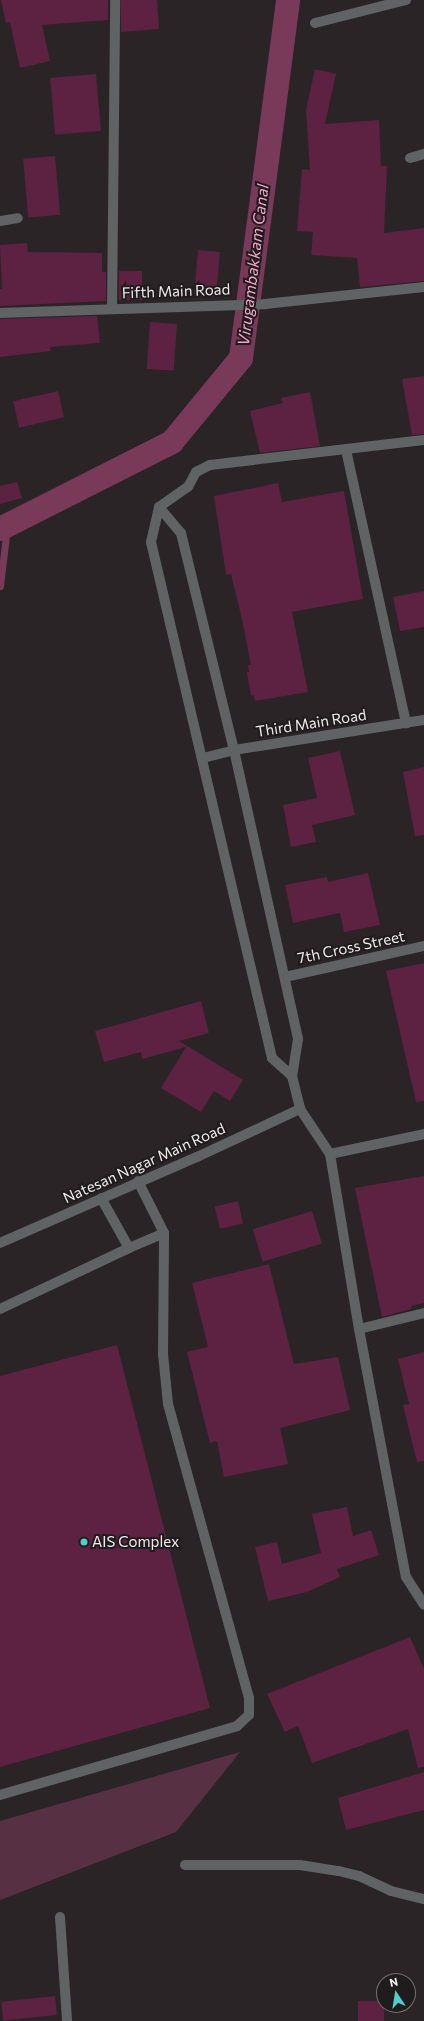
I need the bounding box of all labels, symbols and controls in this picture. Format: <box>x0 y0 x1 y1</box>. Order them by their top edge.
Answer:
water label: Virugambakkam Canal <box>234 183 272 347</box>
street label: Fifth Main Road <box>122 280 230 302</box>
street label: Third Main Road <box>254 705 368 741</box>
street label: 7th Cross Street <box>296 927 406 967</box>
street label: Natesan Nagar Main Road <box>60 1119 228 1207</box>
place label: AIS Complex <box>92 1533 179 1551</box>
marker: AIS Complex <box>79 1537 89 1547</box>
north arrow <box>376 1973 416 2013</box>
text: N <box>388 1975 399 1989</box>

